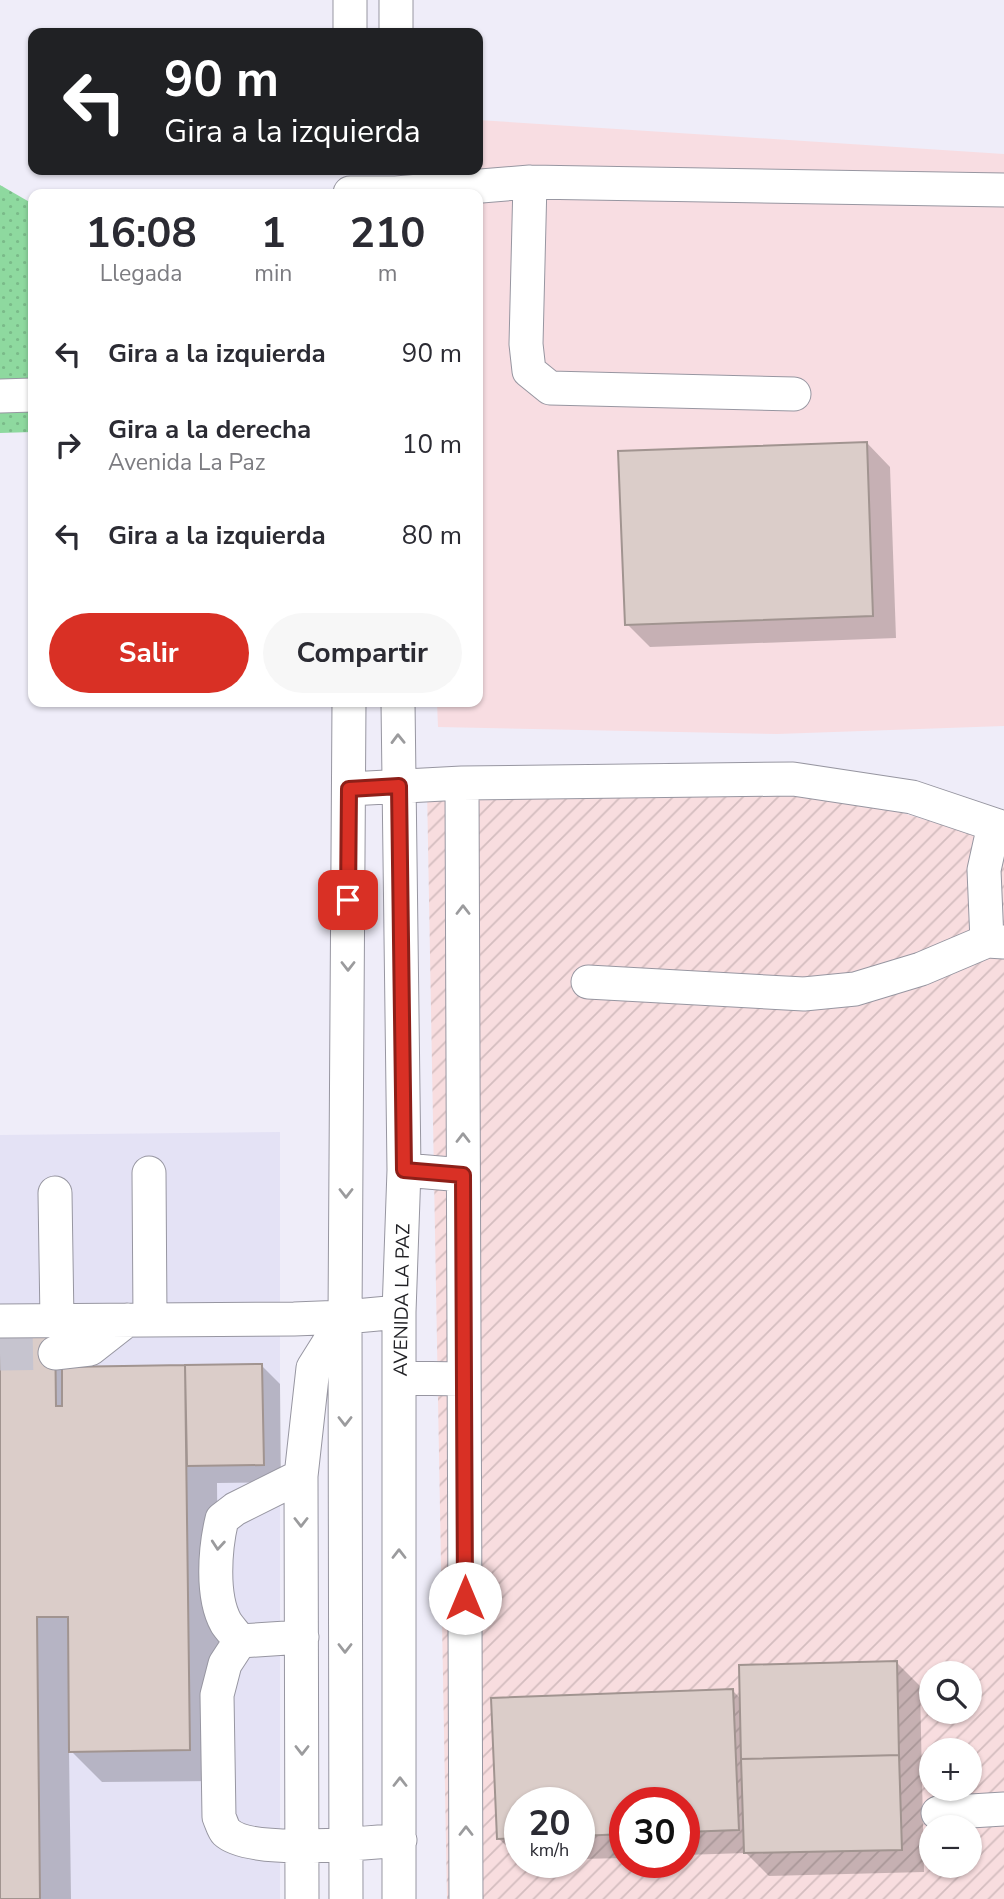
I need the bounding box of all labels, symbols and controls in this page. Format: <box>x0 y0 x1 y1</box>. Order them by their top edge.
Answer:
text: 90 m <box>164 46 279 113</box>
icon: left <box>49 56 140 147</box>
text: Gira a la izquierda <box>164 110 421 153</box>
text: 16:08 <box>86 205 197 262</box>
text: 1 <box>261 205 286 262</box>
text: 210 <box>350 205 425 262</box>
text: Llegada <box>100 258 182 289</box>
text: min <box>254 258 292 289</box>
text: m <box>378 258 398 289</box>
icon: left <box>49 335 87 373</box>
text: Gira a la izquierda <box>108 336 326 371</box>
text: 90 m <box>402 336 462 371</box>
text: Gira a la derecha <box>108 412 311 447</box>
icon: right <box>49 426 87 464</box>
text: 10 m <box>402 427 462 462</box>
text: Avenida La Paz <box>108 447 265 478</box>
icon: left <box>49 517 87 555</box>
text: Gira a la izquierda <box>108 518 326 553</box>
text: 80 m <box>402 518 462 553</box>
button: Salir <box>49 613 249 693</box>
button: Compartir <box>263 613 462 693</box>
one-way arrow <box>391 733 406 744</box>
pin <box>318 870 378 930</box>
icon: arrive <box>329 881 367 919</box>
one-way arrow <box>455 905 471 915</box>
one-way arrow <box>340 961 356 972</box>
one-way arrow <box>455 1132 471 1143</box>
one-way arrow <box>338 1189 354 1199</box>
street label: AVENIDA LA PAZ <box>388 1223 416 1377</box>
one-way arrow <box>337 1416 353 1427</box>
one-way arrow <box>293 1518 309 1528</box>
one-way arrow <box>210 1540 225 1551</box>
one-way arrow <box>391 1549 407 1559</box>
position arrow <box>428 1561 502 1635</box>
one-way arrow <box>337 1644 353 1654</box>
map controls <box>919 1661 982 1878</box>
button: search <box>919 1661 982 1724</box>
button: + <box>919 1738 982 1801</box>
one-way arrow <box>294 1745 310 1756</box>
one-way arrow <box>392 1776 408 1787</box>
speed limit sign: 30 <box>609 1787 700 1878</box>
text: 20 <box>528 1800 571 1847</box>
button: − <box>919 1815 982 1878</box>
one-way arrow <box>458 1825 474 1836</box>
text: km/h <box>530 1838 569 1862</box>

